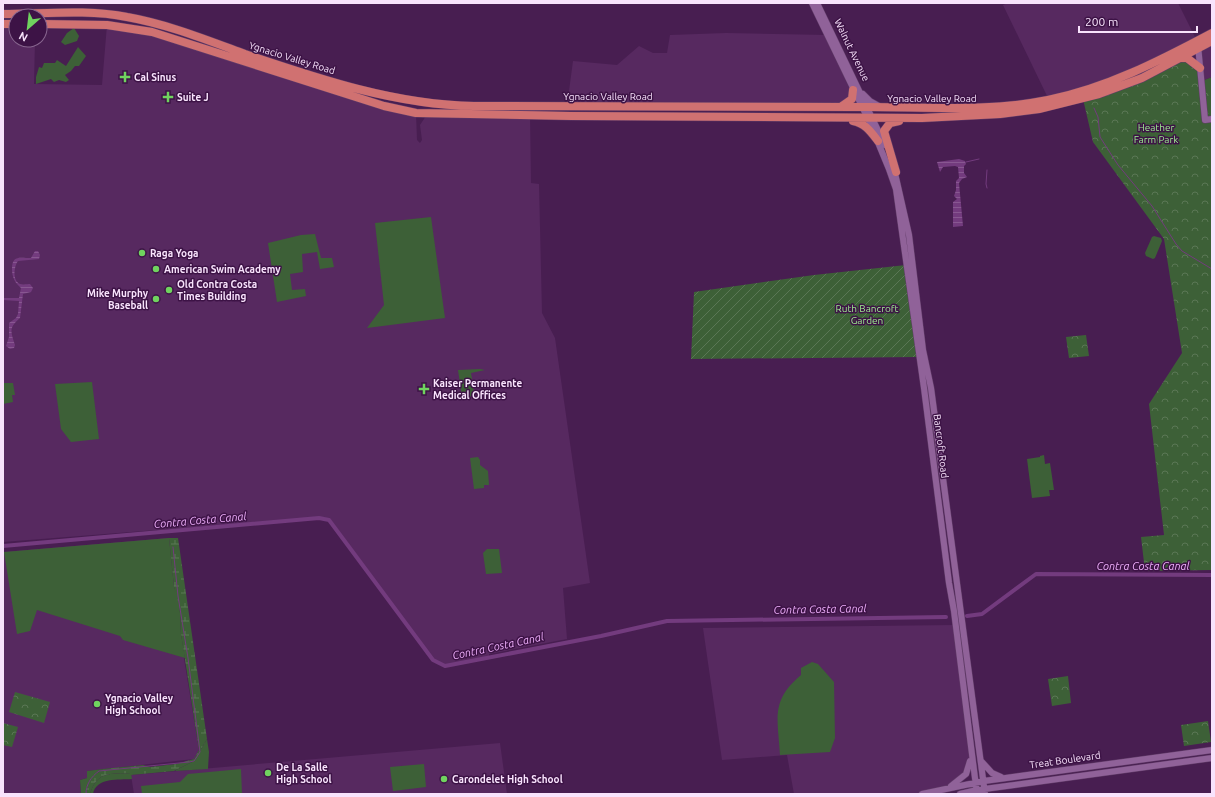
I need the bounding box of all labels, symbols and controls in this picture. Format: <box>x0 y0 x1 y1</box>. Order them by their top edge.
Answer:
north arrow <box>8 8 48 48</box>
scale bar <box>1079 8 1197 34</box>
text: 200 m <box>1085 15 1118 28</box>
street label: Walnut Avenue <box>832 17 872 83</box>
text: N <box>17 30 30 44</box>
street label: Ygnacio Valley Road <box>248 40 336 76</box>
marker: Cal Sinus <box>119 71 131 83</box>
place label: Cal Sinus <box>134 72 176 83</box>
marker: Suite J <box>162 91 174 103</box>
street label: Ygnacio Valley Road <box>563 91 653 102</box>
place label: Suite J <box>177 92 209 103</box>
street label: Ygnacio Valley Road <box>887 93 977 104</box>
park label: Heather Farm Park <box>1134 122 1178 145</box>
marker: Raga Yoga <box>137 248 147 258</box>
place label: Raga Yoga <box>150 248 198 259</box>
marker: American Swim Academy <box>151 264 161 274</box>
place label: American Swim Academy <box>164 264 281 275</box>
place label: Old Contra Costa Times Building <box>177 279 257 302</box>
marker: Old Contra Costa Times Building <box>164 285 174 295</box>
place label: Mike Murphy Baseball <box>87 288 149 311</box>
marker: Mike Murphy Baseball <box>151 294 161 304</box>
park label: Ruth Bancroft Garden <box>835 303 899 326</box>
place label: Kaiser Permanente Medical Offices <box>433 378 522 401</box>
marker: Kaiser Permanente Medical Offices <box>418 383 430 395</box>
street label: Bancroft Road <box>932 413 950 479</box>
water label: Contra Costa Canal <box>153 510 247 530</box>
water label: Contra Costa Canal <box>1096 560 1190 572</box>
water label: Contra Costa Canal <box>773 602 867 616</box>
water label: Contra Costa Canal <box>451 630 545 662</box>
place label: Ygnacio Valley High School <box>105 693 174 716</box>
marker: Ygnacio Valley High School <box>92 699 102 709</box>
street label: Treat Boulevard <box>1029 750 1101 770</box>
place label: De La Salle High School <box>276 762 332 785</box>
marker: De La Salle High School <box>263 768 273 778</box>
marker: Carondelet High School <box>439 774 449 784</box>
place label: Carondelet High School <box>452 774 563 785</box>

